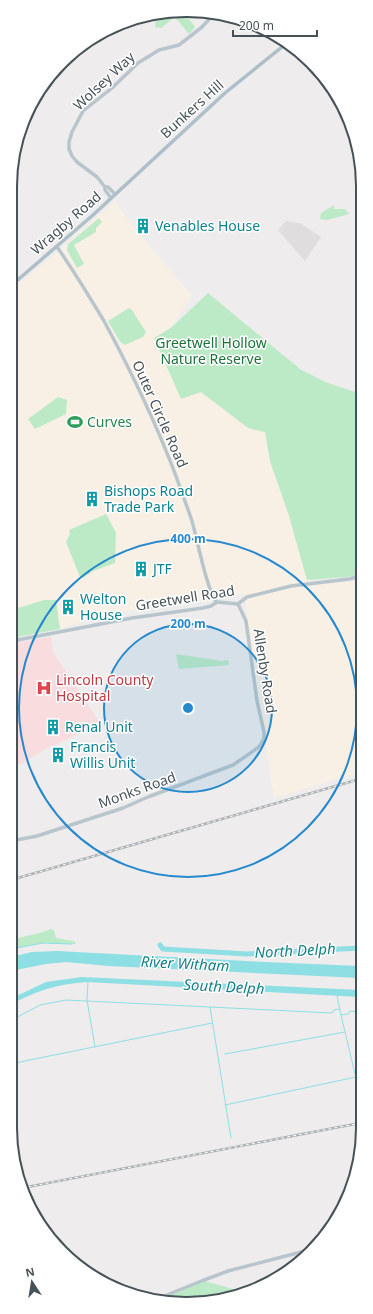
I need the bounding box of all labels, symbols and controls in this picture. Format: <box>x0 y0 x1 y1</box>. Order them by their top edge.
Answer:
scale bar <box>233 12 317 38</box>
text: 200 m <box>239 17 274 34</box>
street label: Wolsey Way <box>69 47 139 114</box>
street label: Bunkers Hill <box>156 75 227 142</box>
street label: Wragby Road <box>26 187 105 259</box>
place label: Venables House <box>155 216 260 235</box>
building icon: Venables House <box>134 217 152 235</box>
park label: Greetwell Hollow Nature Reserve <box>155 333 267 368</box>
street label: Outer Circle Road <box>128 357 193 470</box>
place label: Curves <box>87 412 132 431</box>
sports icon: Curves <box>66 413 84 431</box>
place label: Bishops Road Trade Park <box>104 481 193 516</box>
building icon: Bishops Road Trade Park <box>83 490 101 508</box>
text: 400 m <box>170 530 206 547</box>
place label: JTF <box>151 559 172 578</box>
building icon: JTF <box>132 560 150 578</box>
street label: Greetwell Road <box>134 580 236 615</box>
place label: Welton House <box>80 589 126 624</box>
building icon: Welton House <box>59 598 77 616</box>
text: 200 m <box>170 615 206 632</box>
street label: Allenby Road <box>249 627 282 715</box>
place label: Lincoln County Hospital <box>56 670 154 705</box>
hospital icon: Lincoln County Hospital <box>35 679 53 697</box>
centre of rings <box>181 701 195 715</box>
place label: Renal Unit <box>65 717 133 736</box>
building icon: Renal Unit <box>44 718 62 736</box>
place label: Francis Willis Unit <box>70 737 135 772</box>
building icon: Francis Willis Unit <box>49 746 67 764</box>
street label: Monks Road <box>95 767 178 812</box>
water label: North Delph <box>254 938 336 962</box>
water label: River Witham <box>140 951 230 975</box>
water label: South Delph <box>183 974 265 998</box>
north arrow <box>12 1262 52 1302</box>
text: N <box>24 1263 36 1280</box>

